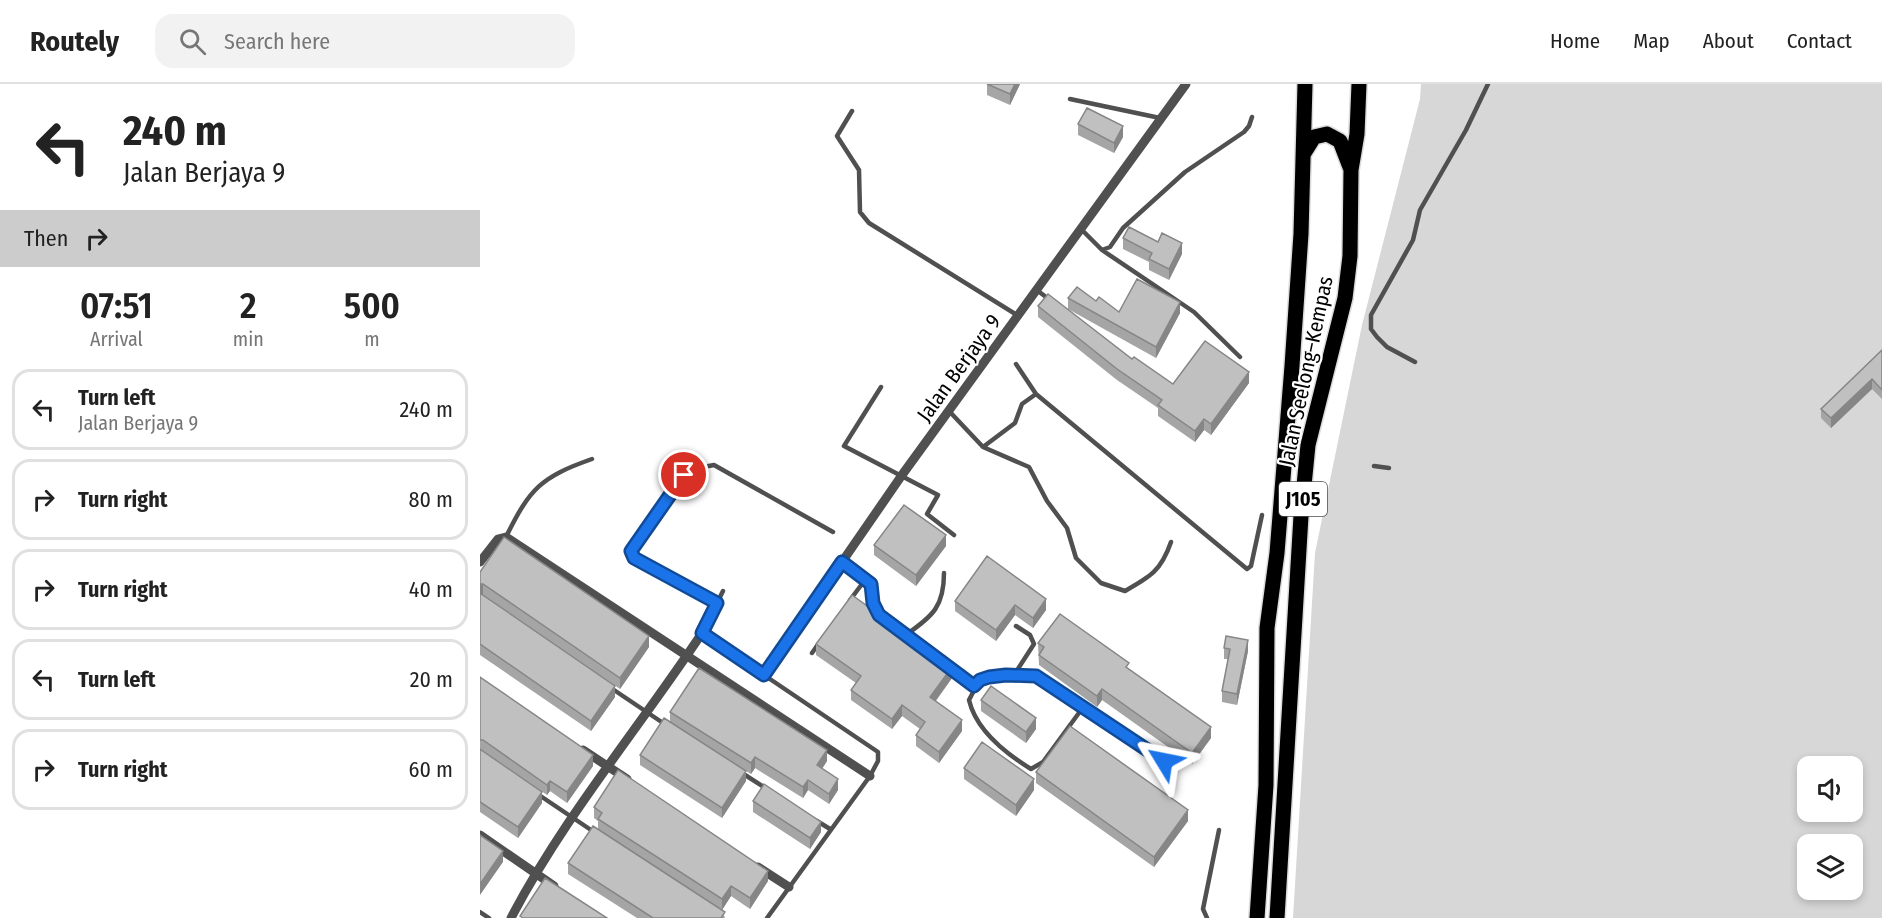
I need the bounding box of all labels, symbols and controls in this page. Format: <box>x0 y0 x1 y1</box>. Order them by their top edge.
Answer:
search box <box>155 14 575 68</box>
text: Routely <box>30 25 119 58</box>
icon: search <box>176 25 209 58</box>
text: Search here <box>224 28 330 55</box>
text: Home <box>1550 28 1600 54</box>
text: Map <box>1633 28 1670 54</box>
text: About <box>1703 28 1754 54</box>
text: Contact <box>1787 28 1852 54</box>
text: 240 m <box>123 106 227 156</box>
icon: left <box>24 108 102 186</box>
text: Jalan Berjaya 9 <box>123 157 285 189</box>
icon: right <box>80 222 113 255</box>
text: Then <box>24 225 68 252</box>
street label: Jalan Seelong–Kempas <box>1273 274 1339 468</box>
text: 07:51 <box>80 284 153 328</box>
text: 2 <box>240 284 257 328</box>
text: 500 <box>344 284 400 328</box>
street label: Jalan Berjaya 9 <box>911 309 1007 427</box>
text: Arrival <box>90 327 143 351</box>
text: min <box>233 327 264 351</box>
text: m <box>364 327 380 351</box>
text: Turn left <box>78 384 156 411</box>
icon: left <box>27 393 60 426</box>
text: 240 m <box>400 396 453 423</box>
text: Jalan Berjaya 9 <box>78 411 198 435</box>
pin <box>658 449 709 500</box>
icon: arrive <box>667 458 700 491</box>
road number: J105 <box>1279 482 1327 516</box>
icon: right <box>27 483 60 516</box>
text: Turn right <box>78 486 167 513</box>
text: 80 m <box>408 486 453 513</box>
icon: right <box>27 573 60 606</box>
text: Turn right <box>78 576 167 603</box>
text: 40 m <box>409 576 453 603</box>
icon: left <box>27 663 60 696</box>
text: Turn left <box>78 666 156 693</box>
text: 20 m <box>410 666 453 693</box>
position arrow <box>1132 729 1196 793</box>
icon: right <box>27 753 60 786</box>
text: Turn right <box>78 756 167 783</box>
text: 60 m <box>409 756 453 783</box>
map controls <box>1797 756 1863 900</box>
button: sound <box>1797 756 1863 822</box>
button: layers <box>1797 834 1863 900</box>

